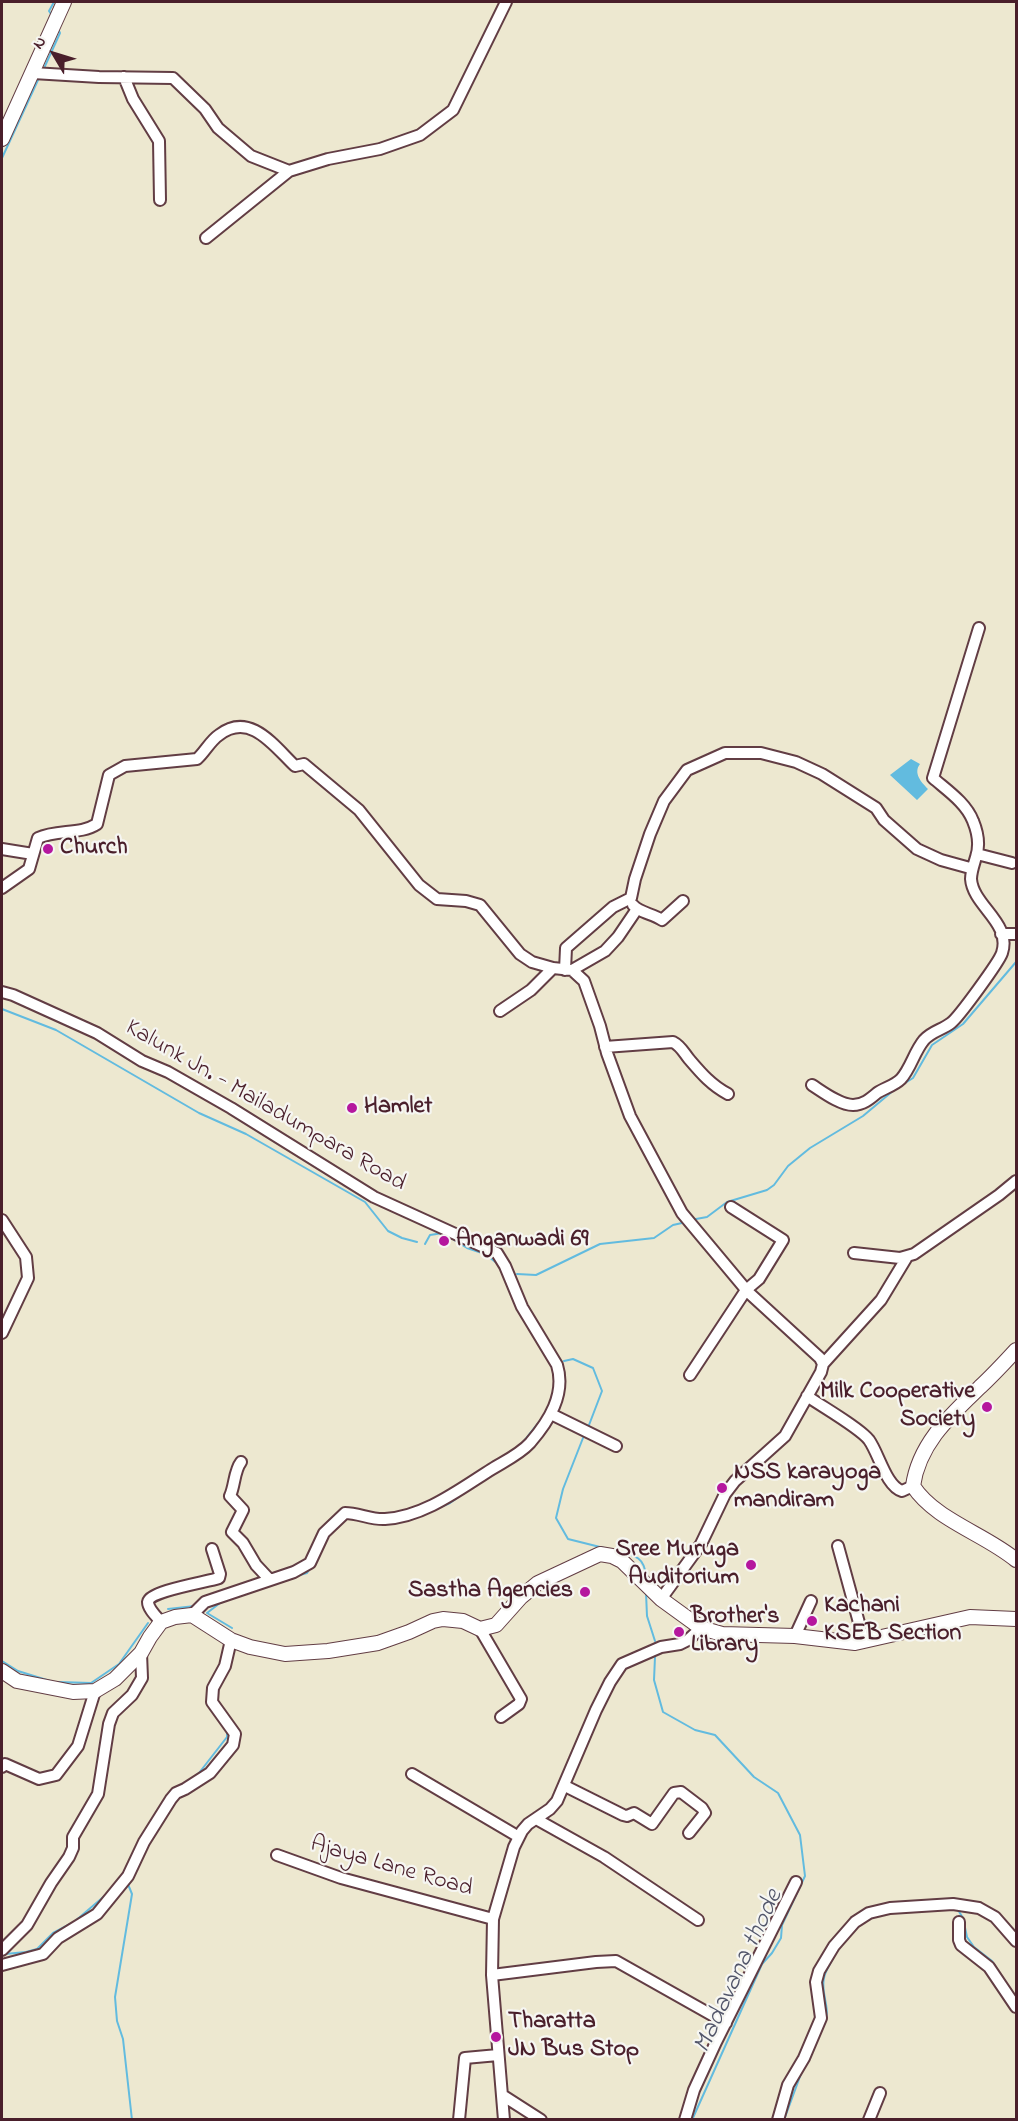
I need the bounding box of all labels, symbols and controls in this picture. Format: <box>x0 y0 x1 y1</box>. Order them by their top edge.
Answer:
north arrow <box>24 24 84 84</box>
text: N <box>27 31 53 55</box>
place label: Church <box>60 835 128 863</box>
marker: Church <box>41 842 55 856</box>
street label: Kalunk Jn. - Mailadumpara Road <box>120 1015 410 1199</box>
place label: Hamlet <box>364 1094 432 1122</box>
marker: Hamlet <box>345 1101 359 1115</box>
place label: Anganwadi 69 <box>456 1227 589 1255</box>
marker: Anganwadi 69 <box>437 1234 451 1248</box>
place label: Milk Cooperative Society <box>820 1379 975 1435</box>
marker: Milk Cooperative Society <box>980 1400 994 1414</box>
place label: NSS karayoga mandiram <box>734 1460 881 1516</box>
marker: NSS karayoga mandiram <box>715 1481 729 1495</box>
place label: Sree Muruga Auditorium <box>616 1537 739 1593</box>
marker: Sree Muruga Auditorium <box>744 1558 758 1572</box>
place label: Sastha Agencies <box>408 1578 573 1606</box>
marker: Sastha Agencies <box>578 1585 592 1599</box>
place label: Kachani KSEB Section <box>824 1593 961 1649</box>
place label: Brother's Library <box>691 1604 779 1660</box>
marker: Kachani KSEB Section <box>805 1614 819 1628</box>
marker: Brother's Library <box>672 1625 686 1639</box>
street label: Ajaya Lane Road <box>307 1831 475 1905</box>
water label: Madavana thode <box>689 1885 791 2059</box>
place label: Tharatta JN Bus Stop <box>508 2009 639 2065</box>
marker: Tharatta JN Bus Stop <box>489 2030 503 2044</box>

